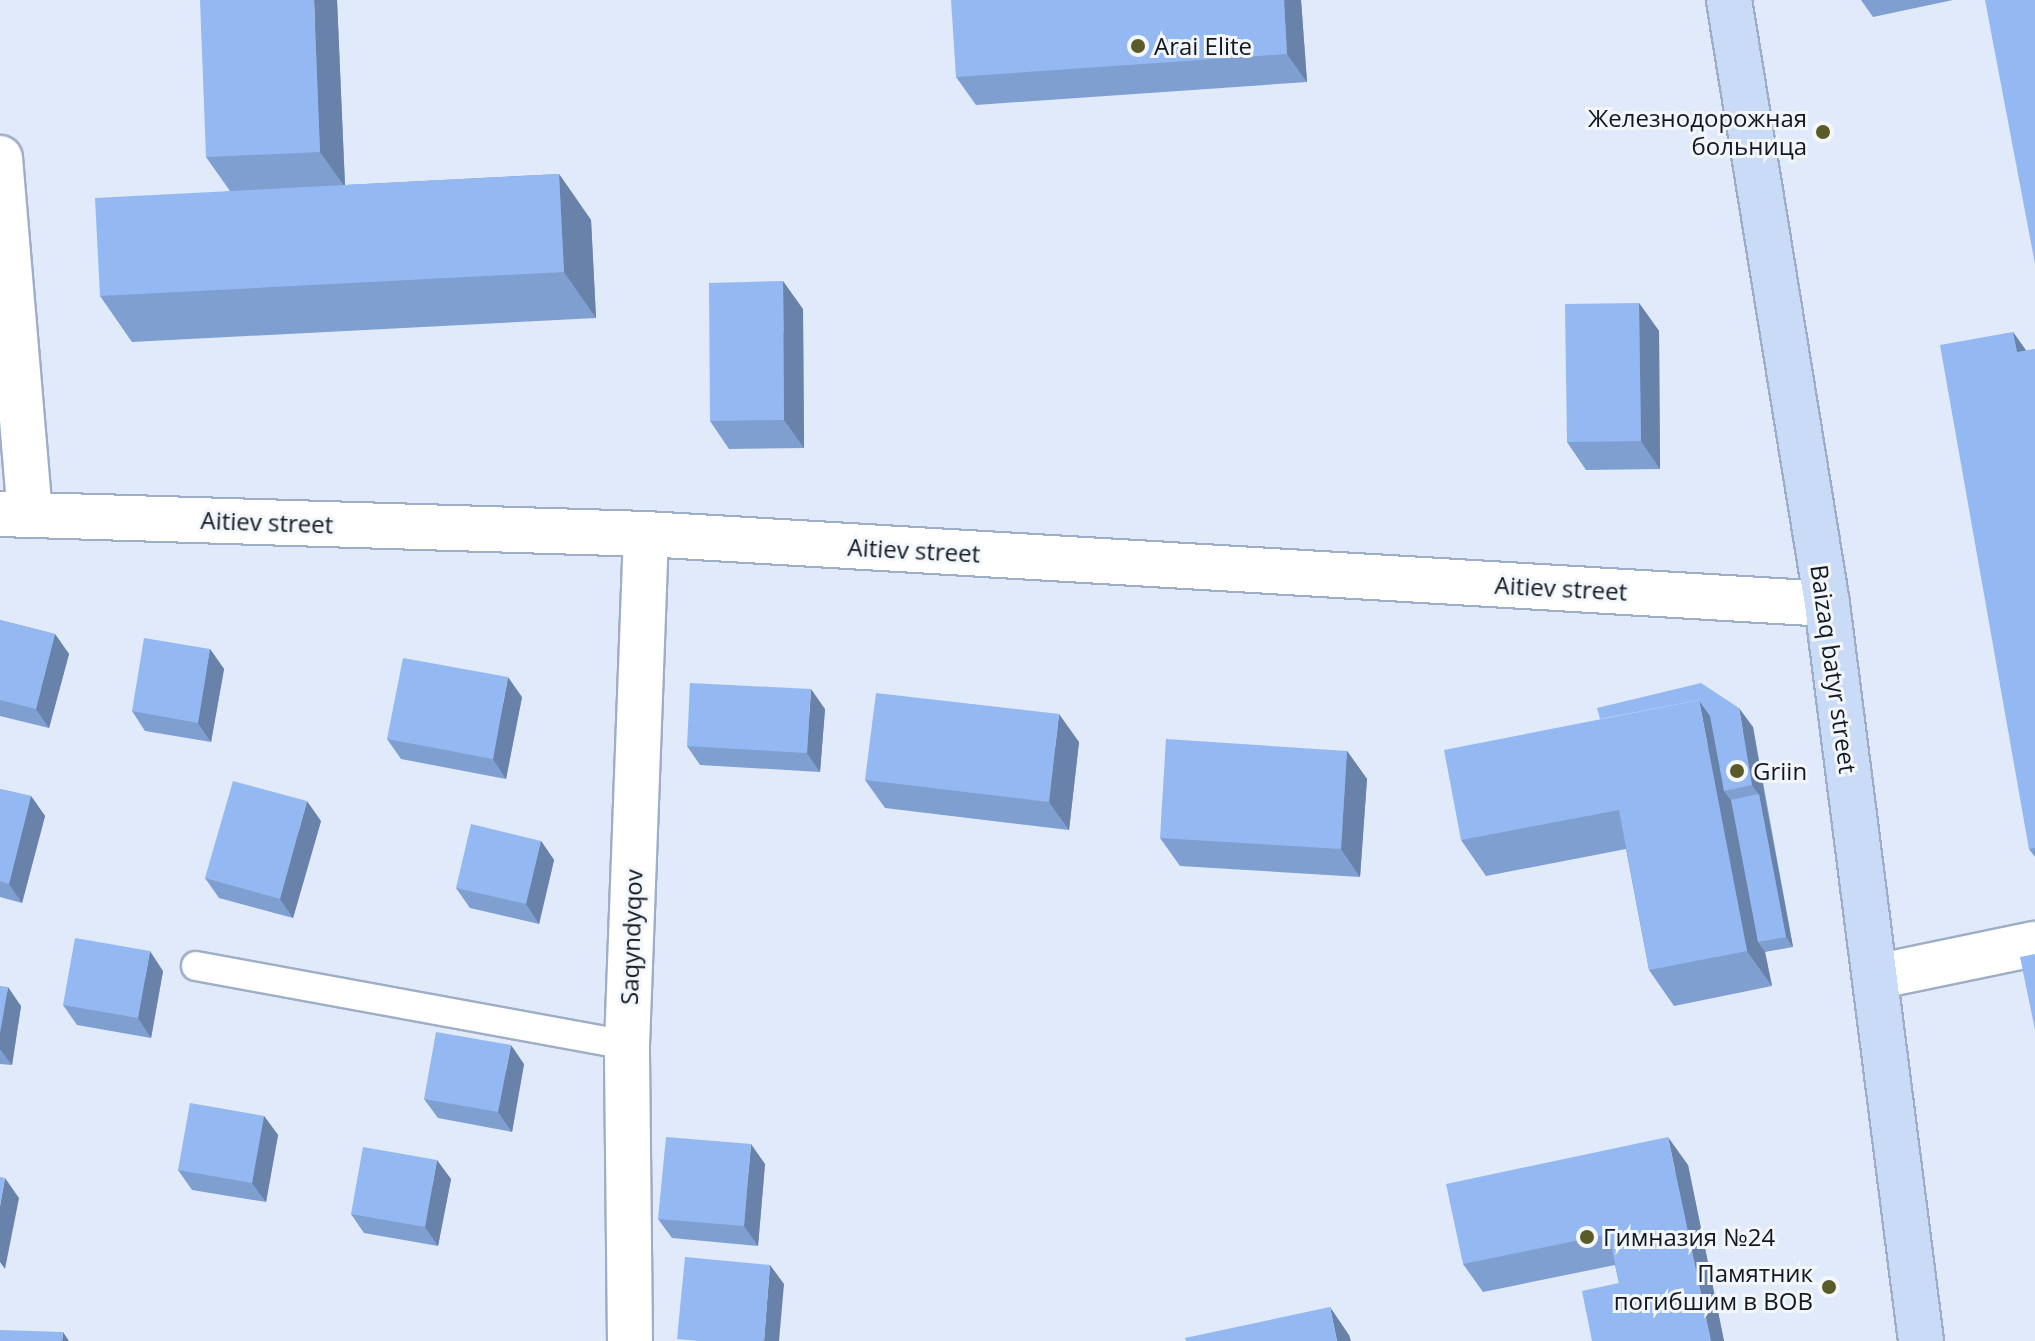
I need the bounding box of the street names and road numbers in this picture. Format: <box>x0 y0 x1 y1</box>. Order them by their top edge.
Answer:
street label: Aitiev street <box>200 505 334 539</box>
street label: Aitiev street <box>847 532 981 568</box>
street label: Baizaq batyr street <box>1805 563 1863 775</box>
street label: Aitiev street <box>1494 570 1628 606</box>
street label: Saqyndyqov <box>614 869 648 1005</box>

